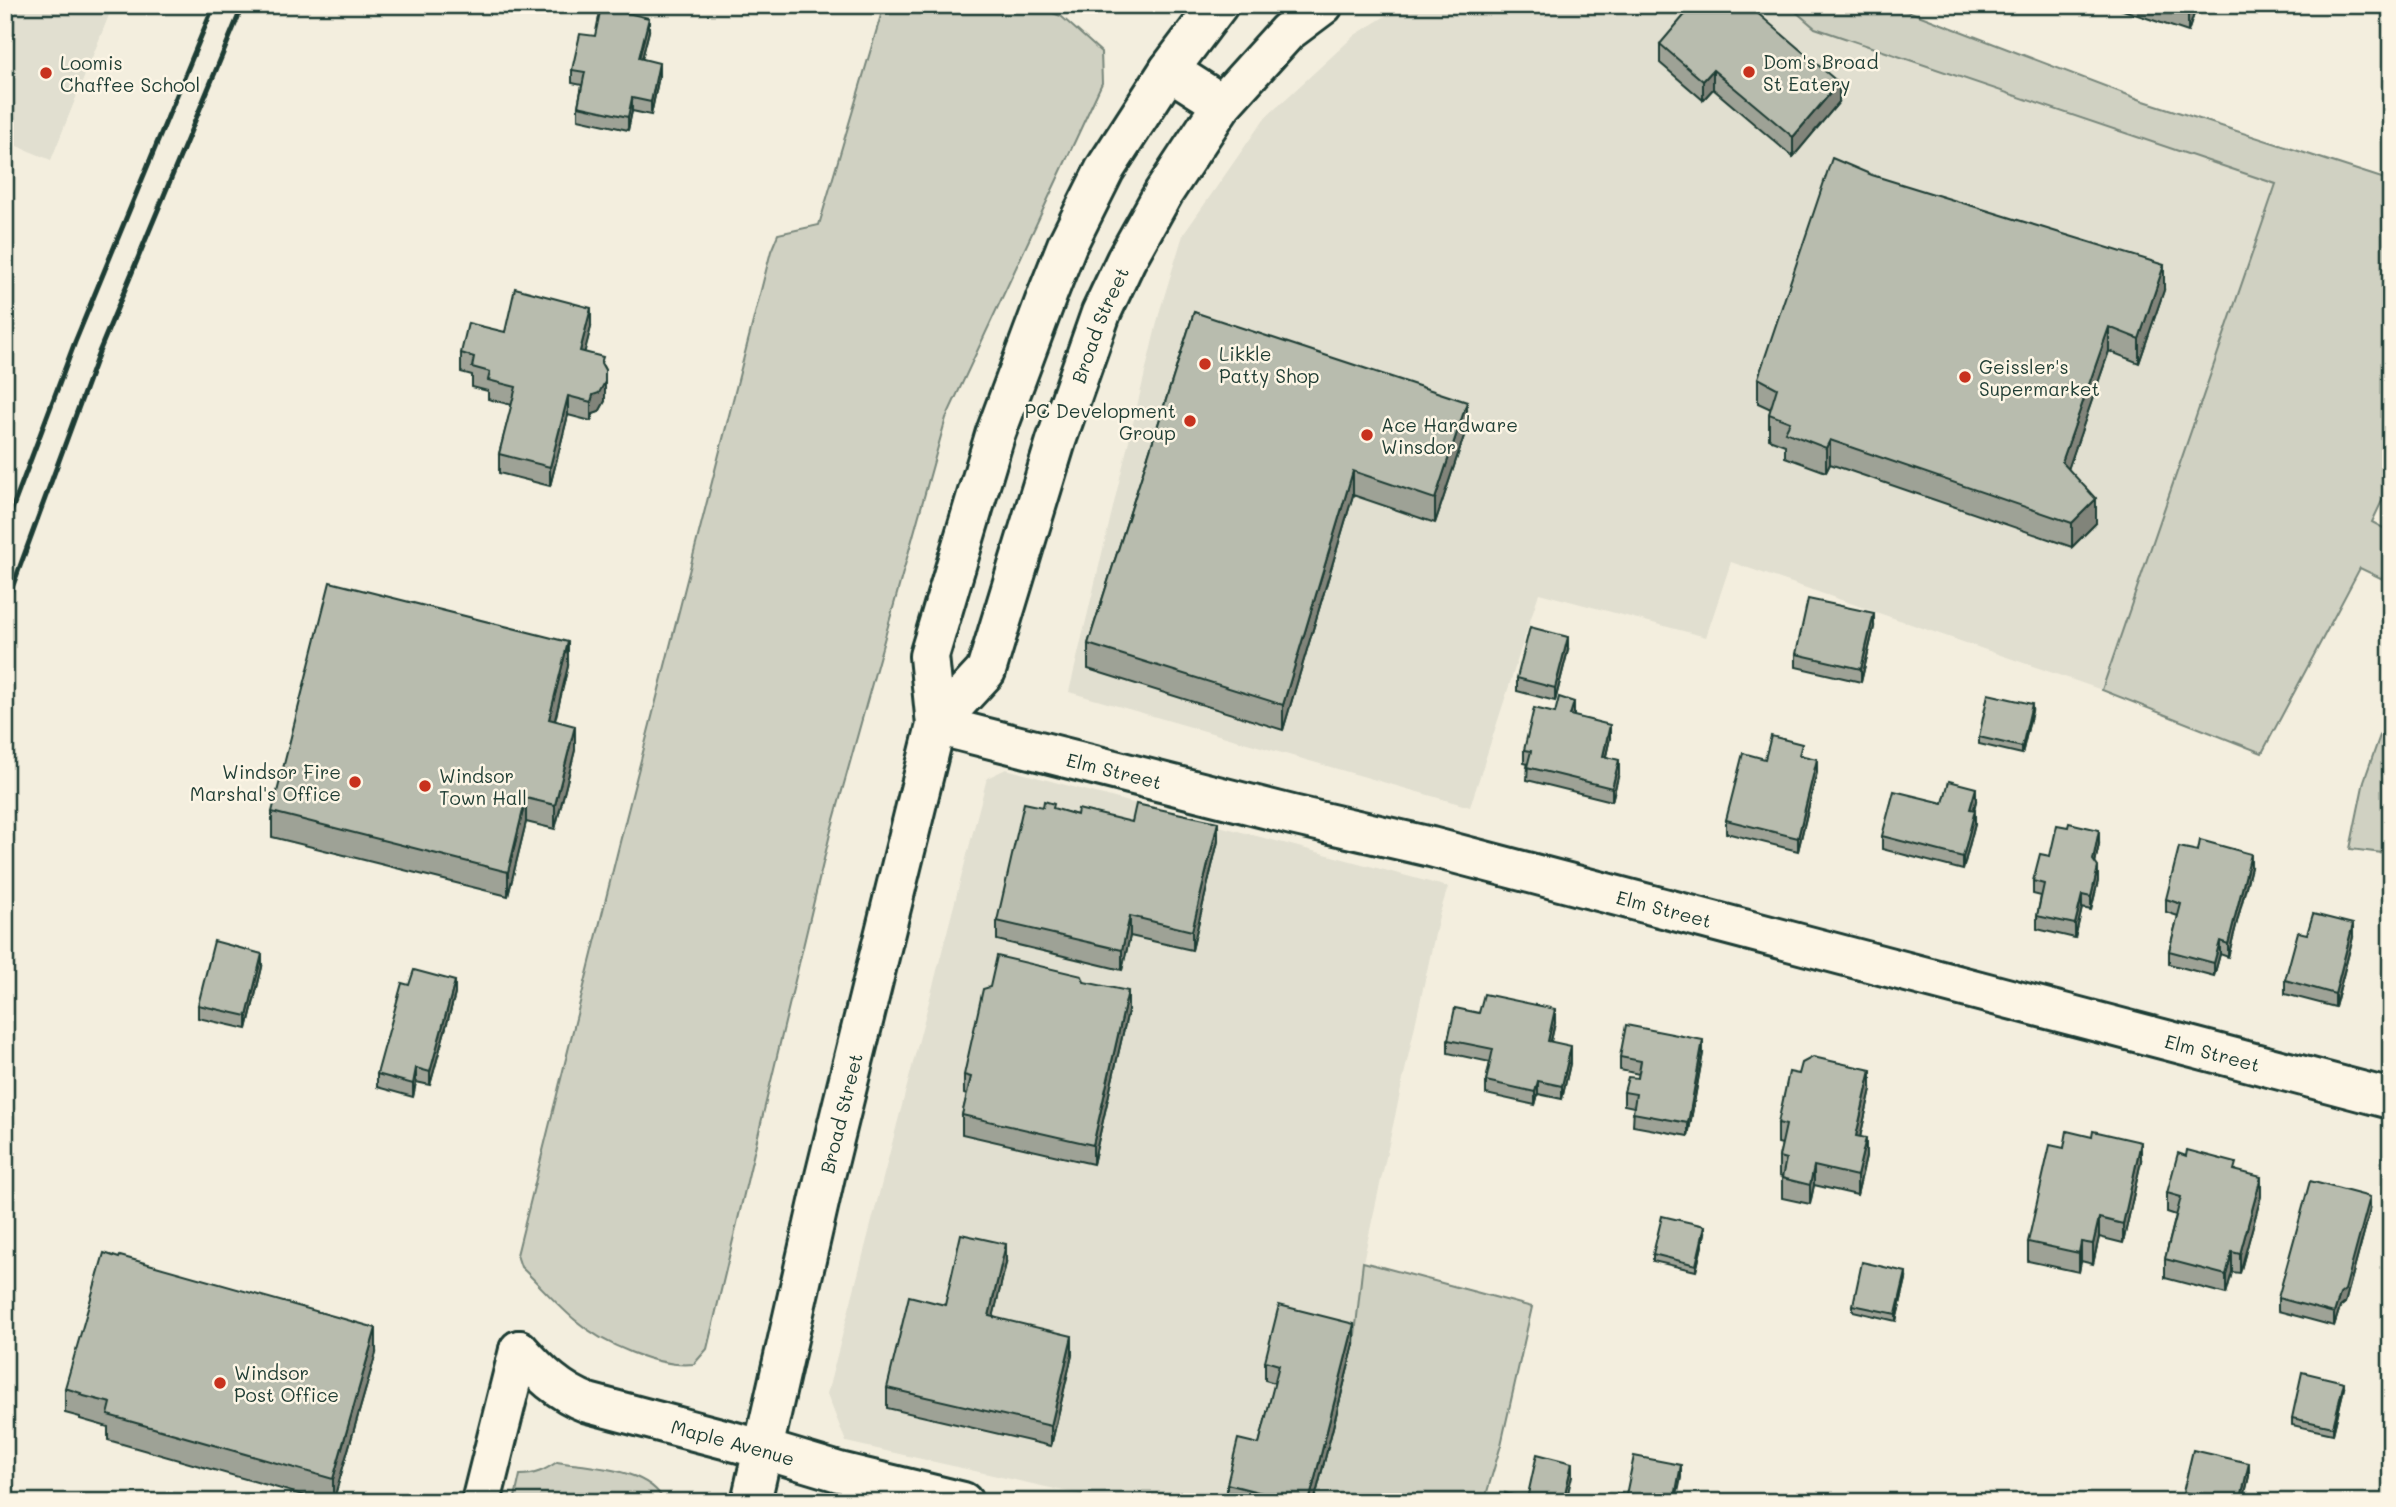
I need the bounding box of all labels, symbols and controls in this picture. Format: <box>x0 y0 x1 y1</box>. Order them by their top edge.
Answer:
place label: Dom's Broad St Eatery <box>1763 49 1878 96</box>
place label: Loomis Chaffee School <box>60 50 200 97</box>
marker: Dom's Broad St Eatery <box>1741 64 1757 80</box>
marker: Loomis Chaffee School <box>38 65 54 81</box>
street label: Broad Street <box>1065 263 1134 386</box>
place label: Likkle Patty Shop <box>1219 341 1320 388</box>
place label: Geissler's Supermarket <box>1979 354 2100 401</box>
marker: Likkle Patty Shop <box>1197 356 1213 372</box>
marker: Geissler's Supermarket <box>1957 369 1973 385</box>
place label: PC Development Group <box>1025 398 1176 445</box>
place label: Ace Hardware Winsdor <box>1381 412 1518 459</box>
marker: PC Development Group <box>1182 413 1198 429</box>
marker: Ace Hardware Winsdor <box>1359 427 1375 443</box>
street label: Elm Street <box>1064 746 1165 794</box>
place label: Windsor Fire Marshal's Office <box>190 759 341 806</box>
place label: Windsor Town Hall <box>439 763 527 810</box>
marker: Windsor Fire Marshal's Office <box>347 774 363 790</box>
marker: Windsor Town Hall <box>417 778 433 794</box>
street label: Elm Street <box>1614 884 1715 933</box>
street label: Elm Street <box>2162 1028 2263 1077</box>
street label: Broad Street <box>814 1050 867 1176</box>
place label: Windsor Post Office <box>234 1360 339 1407</box>
marker: Windsor Post Office <box>212 1375 228 1391</box>
street label: Maple Avenue <box>668 1413 798 1471</box>

